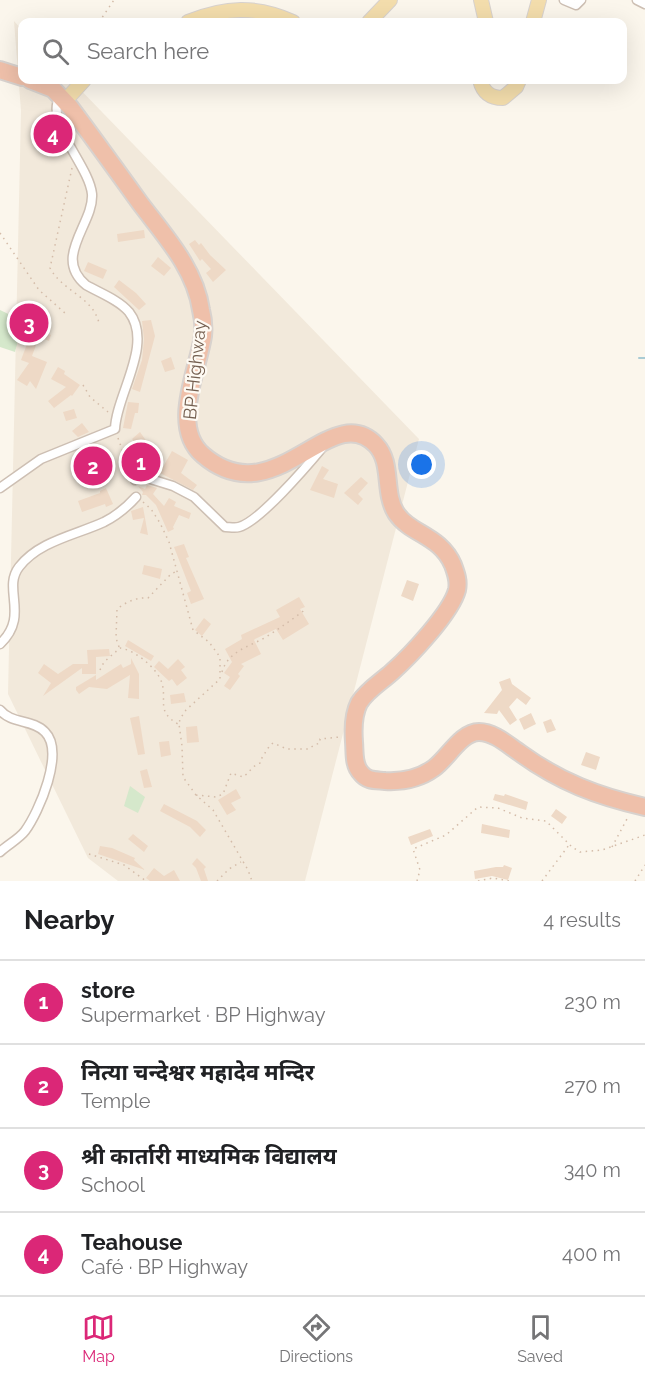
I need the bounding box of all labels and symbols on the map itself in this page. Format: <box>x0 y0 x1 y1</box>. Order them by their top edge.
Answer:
pin: 4 <box>34 112 72 156</box>
pin: 3 <box>9 300 48 346</box>
street label: BP Highway <box>179 319 210 421</box>
pin: 1 <box>122 440 160 484</box>
pin: 2 <box>74 444 112 488</box>
your location <box>407 450 436 479</box>

